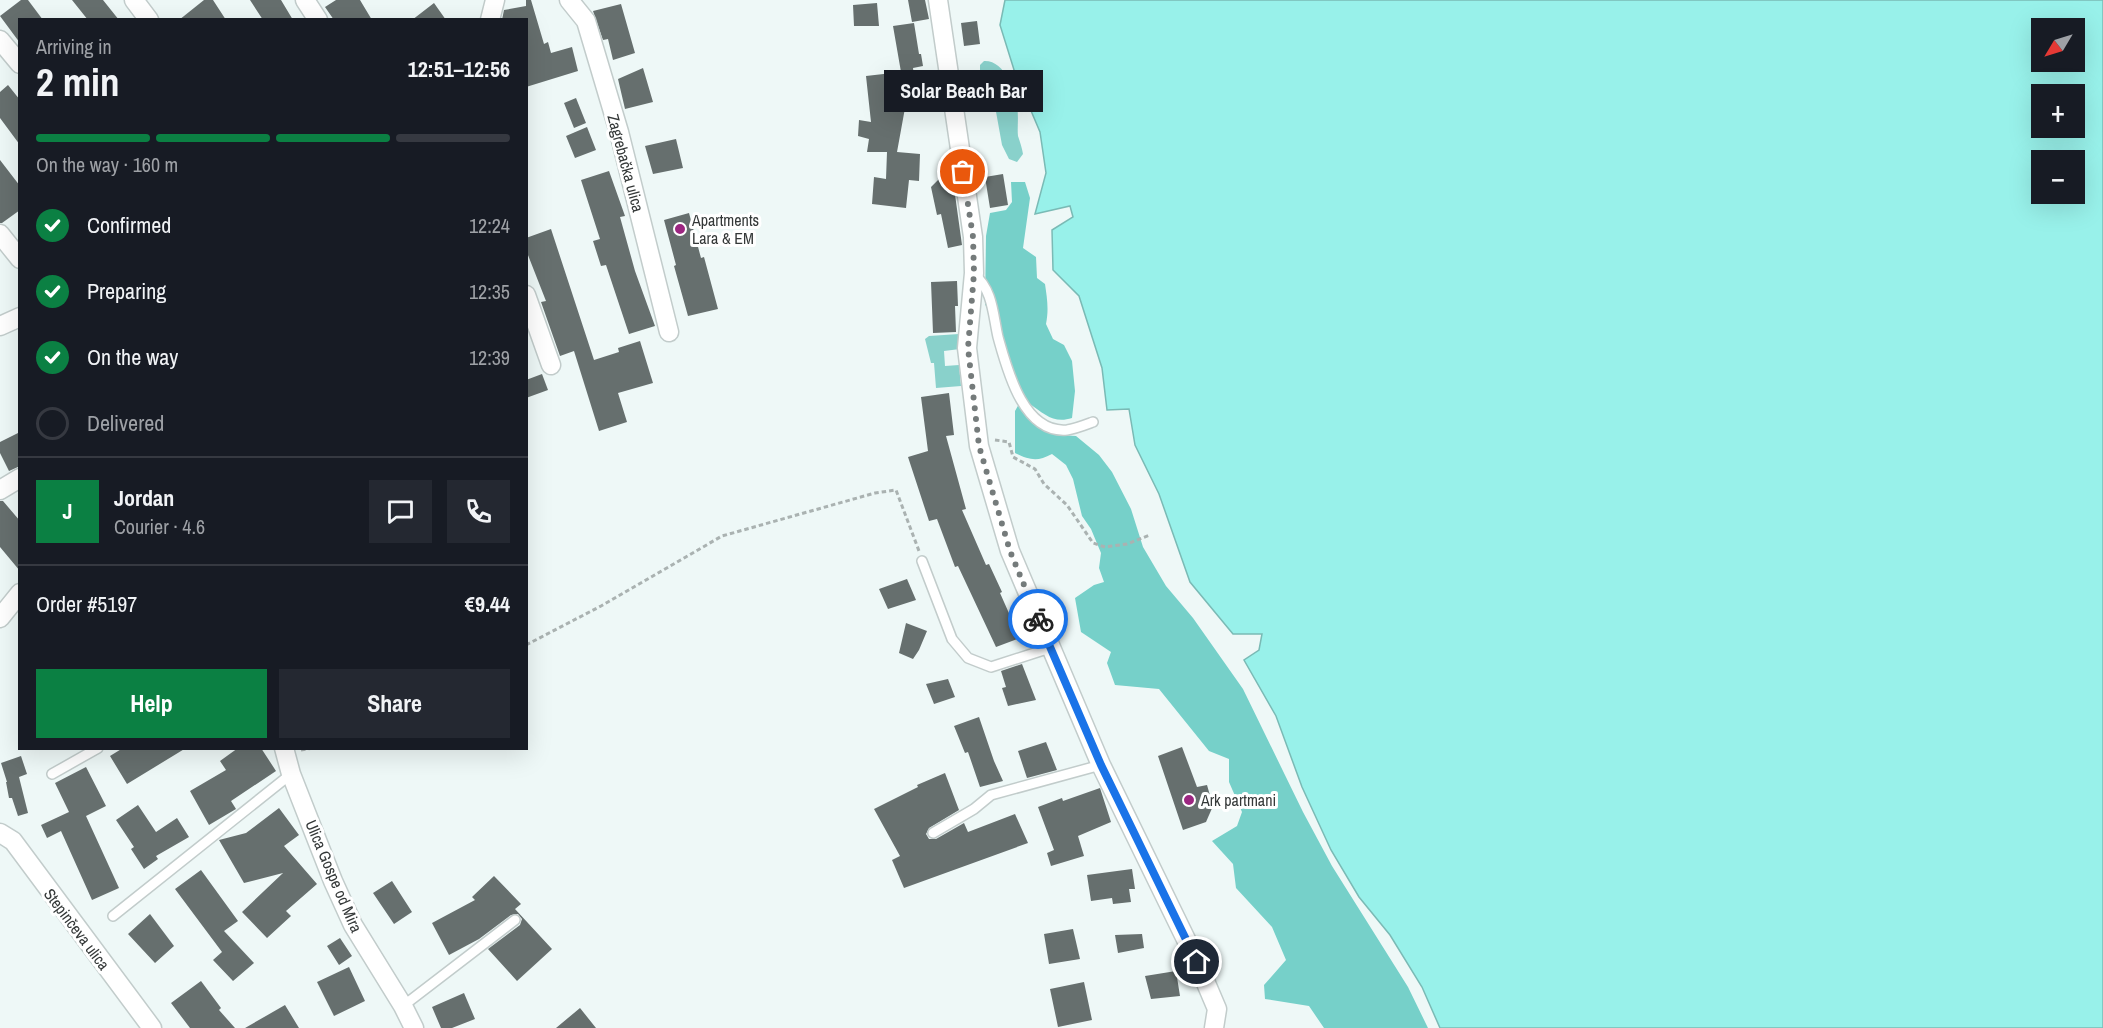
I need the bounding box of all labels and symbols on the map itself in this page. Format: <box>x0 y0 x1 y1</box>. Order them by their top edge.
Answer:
north arrow <box>2031 18 2085 72</box>
callout: Solar Beach Bar <box>884 70 1042 112</box>
street label: Zagrebačka ulica <box>602 112 650 215</box>
pin <box>937 146 988 197</box>
place label: Apartments Lara & EM <box>691 209 759 249</box>
marker: Apartments Lara & EM <box>673 222 687 236</box>
courier <box>1008 589 1068 649</box>
place label: Ark partmani <box>1200 789 1276 811</box>
marker: Ark partmani <box>1182 793 1196 807</box>
street label: Ulica Gospe od Mira <box>300 816 368 936</box>
street label: Stepinčeva ulica <box>39 884 115 975</box>
pin <box>1171 936 1222 987</box>

